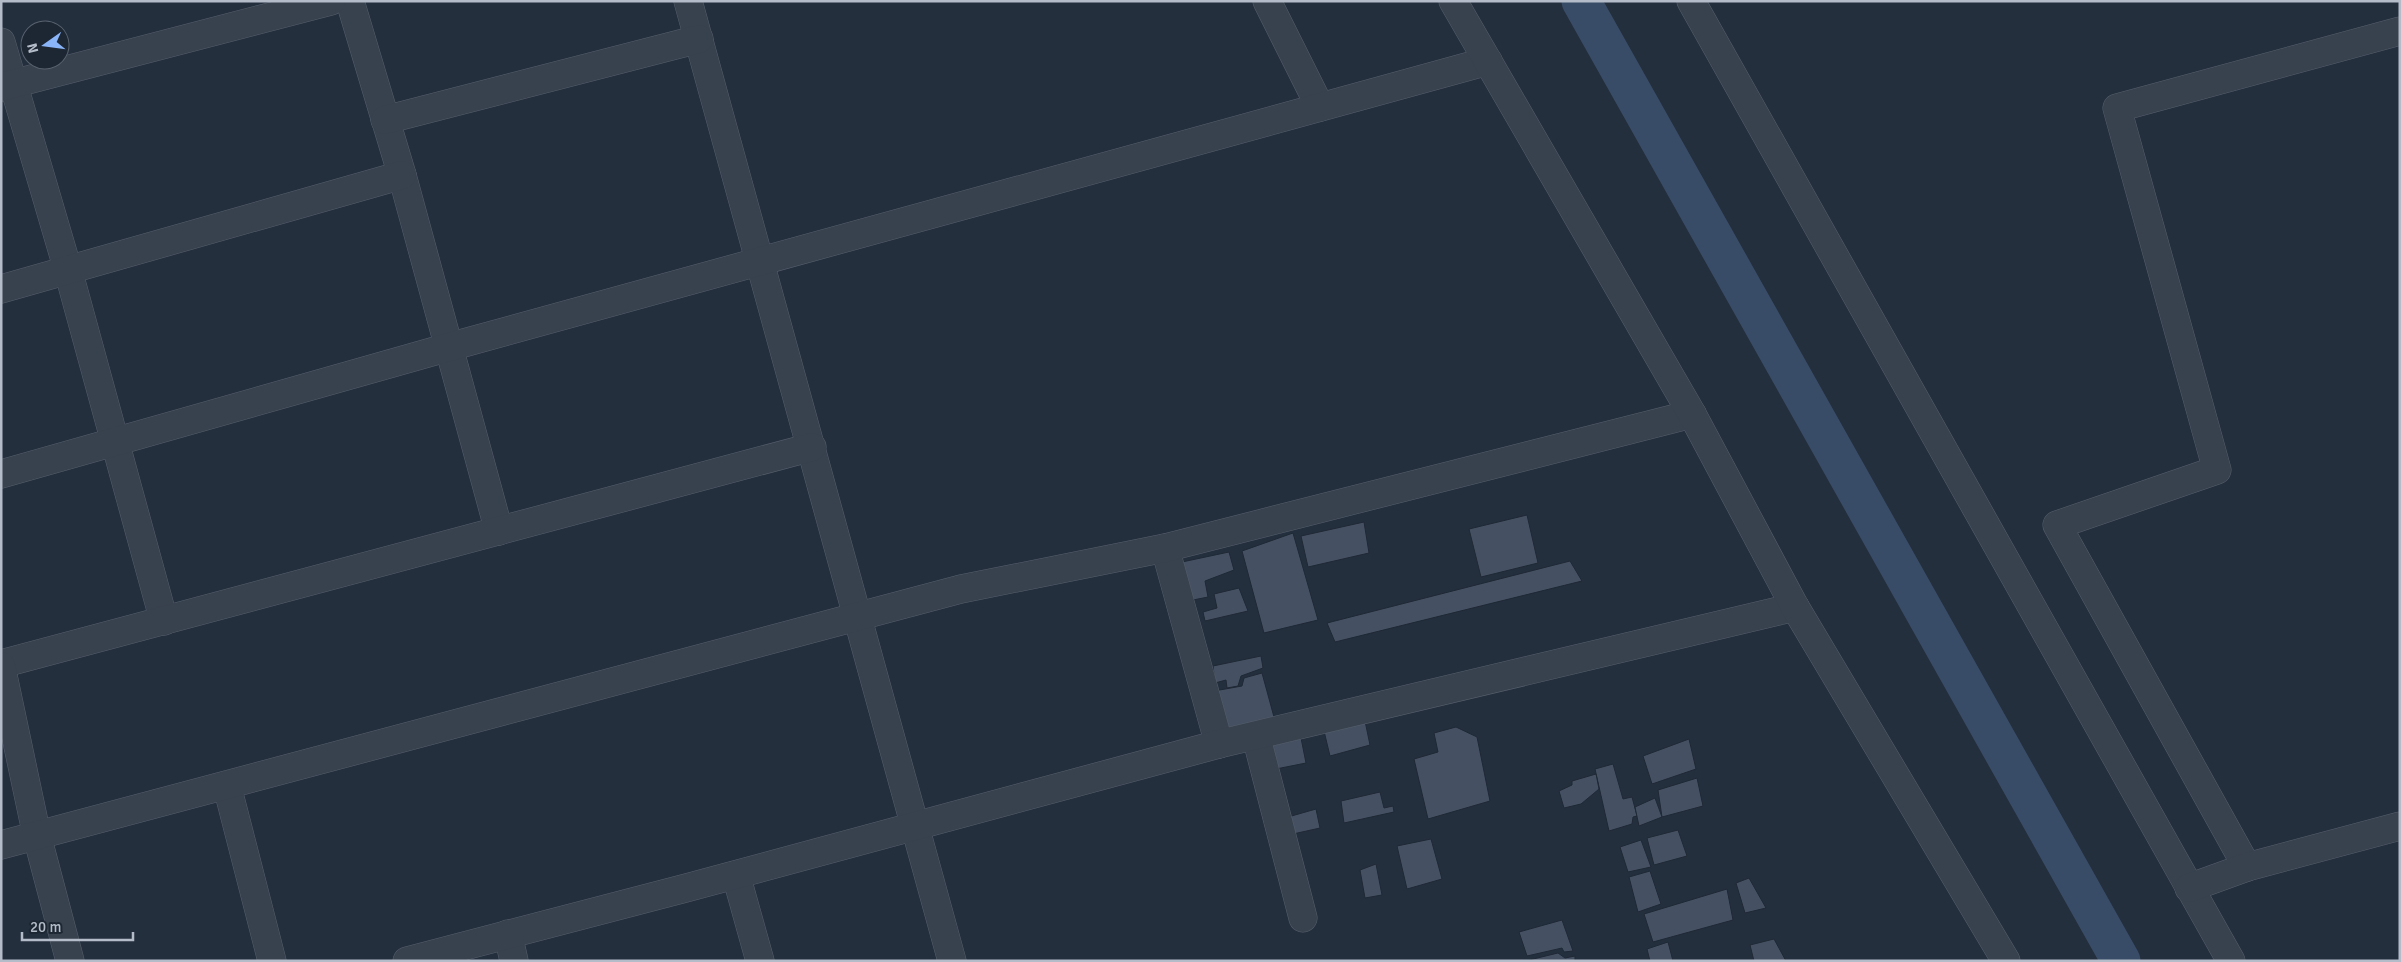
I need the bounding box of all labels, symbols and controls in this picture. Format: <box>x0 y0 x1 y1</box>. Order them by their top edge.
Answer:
north arrow <box>20 20 70 70</box>
text: N <box>23 41 42 55</box>
scale bar <box>22 910 134 942</box>
text: 20 m <box>30 918 61 936</box>

